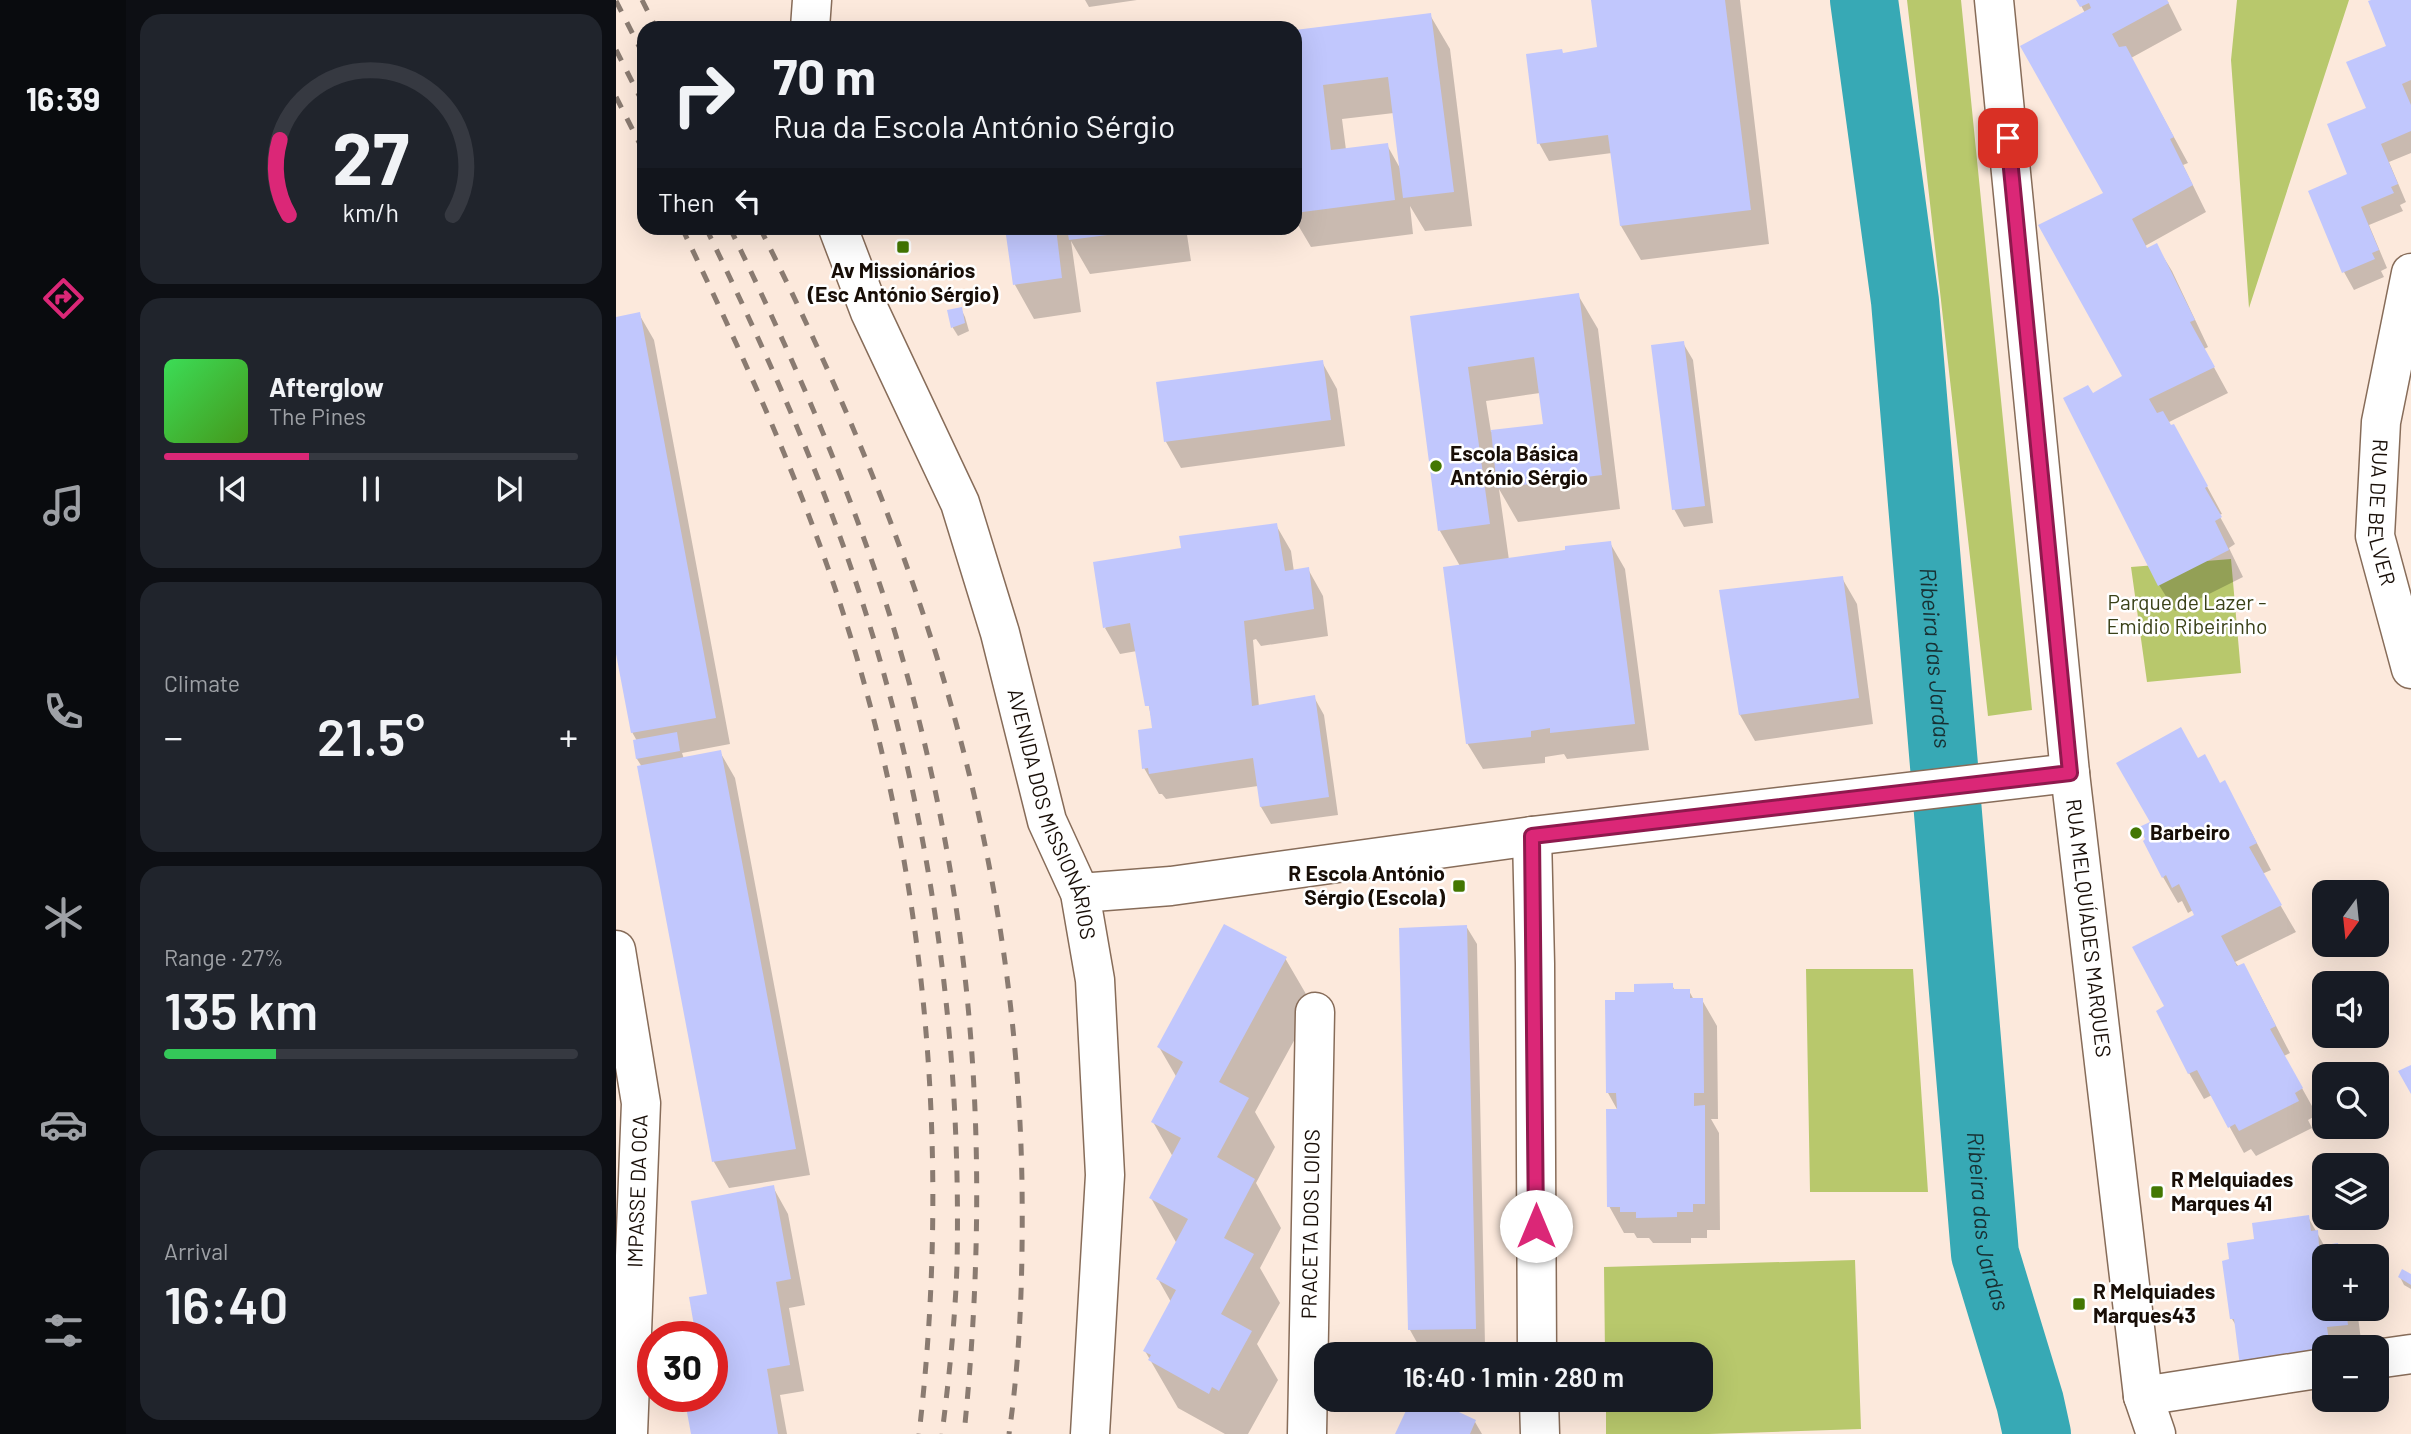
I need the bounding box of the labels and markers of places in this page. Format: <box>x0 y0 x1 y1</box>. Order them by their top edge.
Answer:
pin <box>1978 108 2038 168</box>
marker: Av Missionários (Esc António Sérgio) <box>895 239 911 255</box>
place label: Av Missionários (Esc António Sérgio) <box>807 257 999 306</box>
place label: Escola Básica António Sérgio <box>1450 440 1588 489</box>
marker: Escola Básica António Sérgio <box>1428 458 1444 474</box>
place label: Barbeiro <box>2150 819 2230 844</box>
marker: Barbeiro <box>2128 825 2144 841</box>
place label: R Escola António Sérgio (Escola) <box>1288 860 1446 909</box>
marker: R Escola António Sérgio (Escola) <box>1451 878 1467 894</box>
place label: R Melquiades Marques 41 <box>2171 1166 2293 1215</box>
marker: R Melquiades Marques 41 <box>2149 1184 2165 1200</box>
place label: R Melquiades Marques43 <box>2093 1278 2215 1327</box>
marker: R Melquiades Marques43 <box>2071 1296 2087 1312</box>

